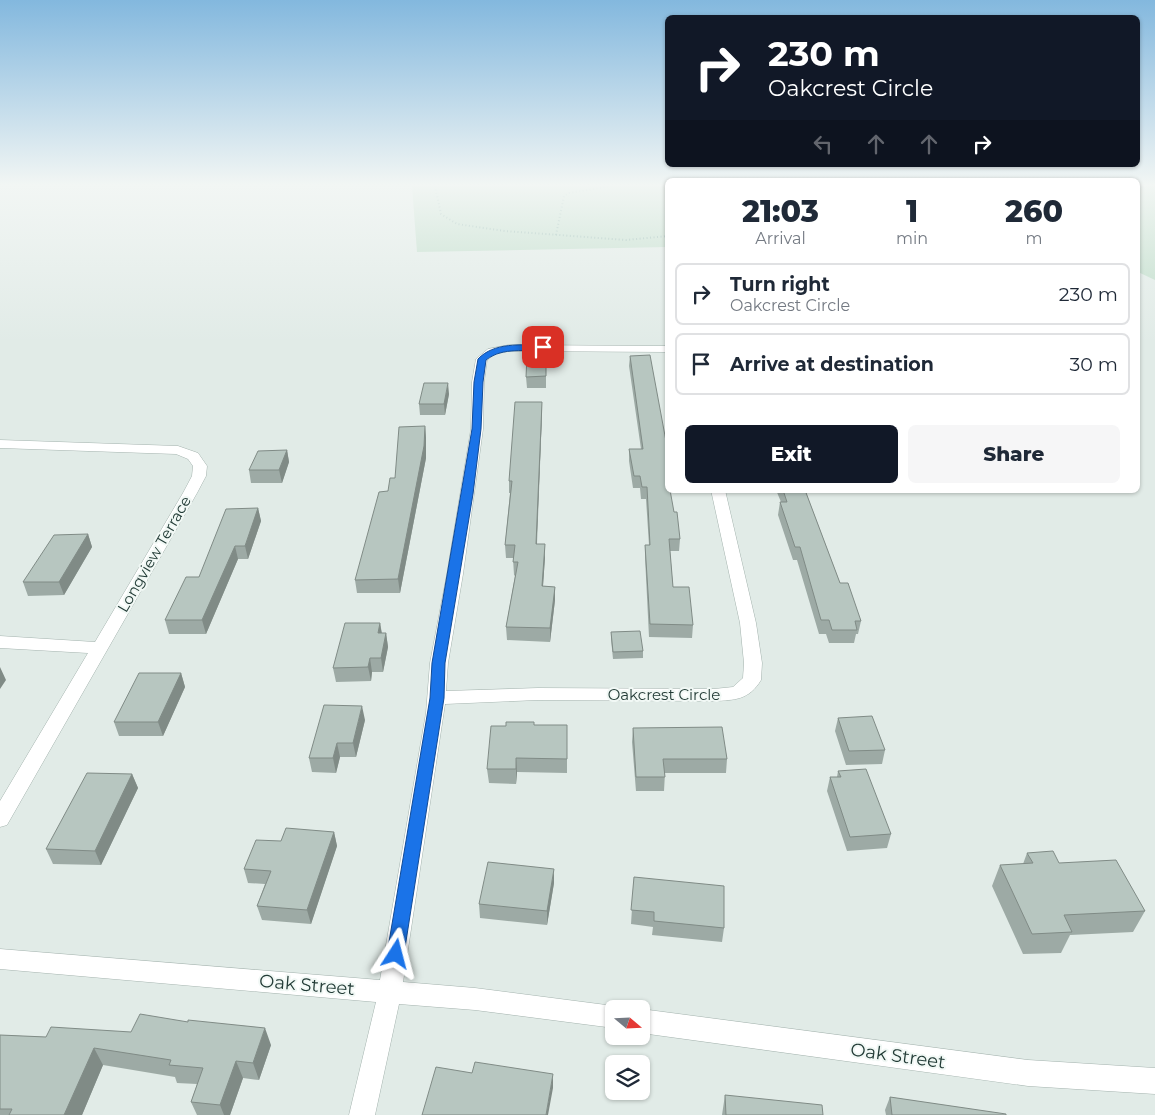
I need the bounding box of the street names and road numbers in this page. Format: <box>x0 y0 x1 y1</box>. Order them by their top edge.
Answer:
street label: Longview Terrace <box>113 492 195 616</box>
street label: Oakcrest Circle <box>608 685 720 704</box>
street label: Oak Street <box>258 970 356 1000</box>
street label: Oak Street <box>849 1038 947 1074</box>

